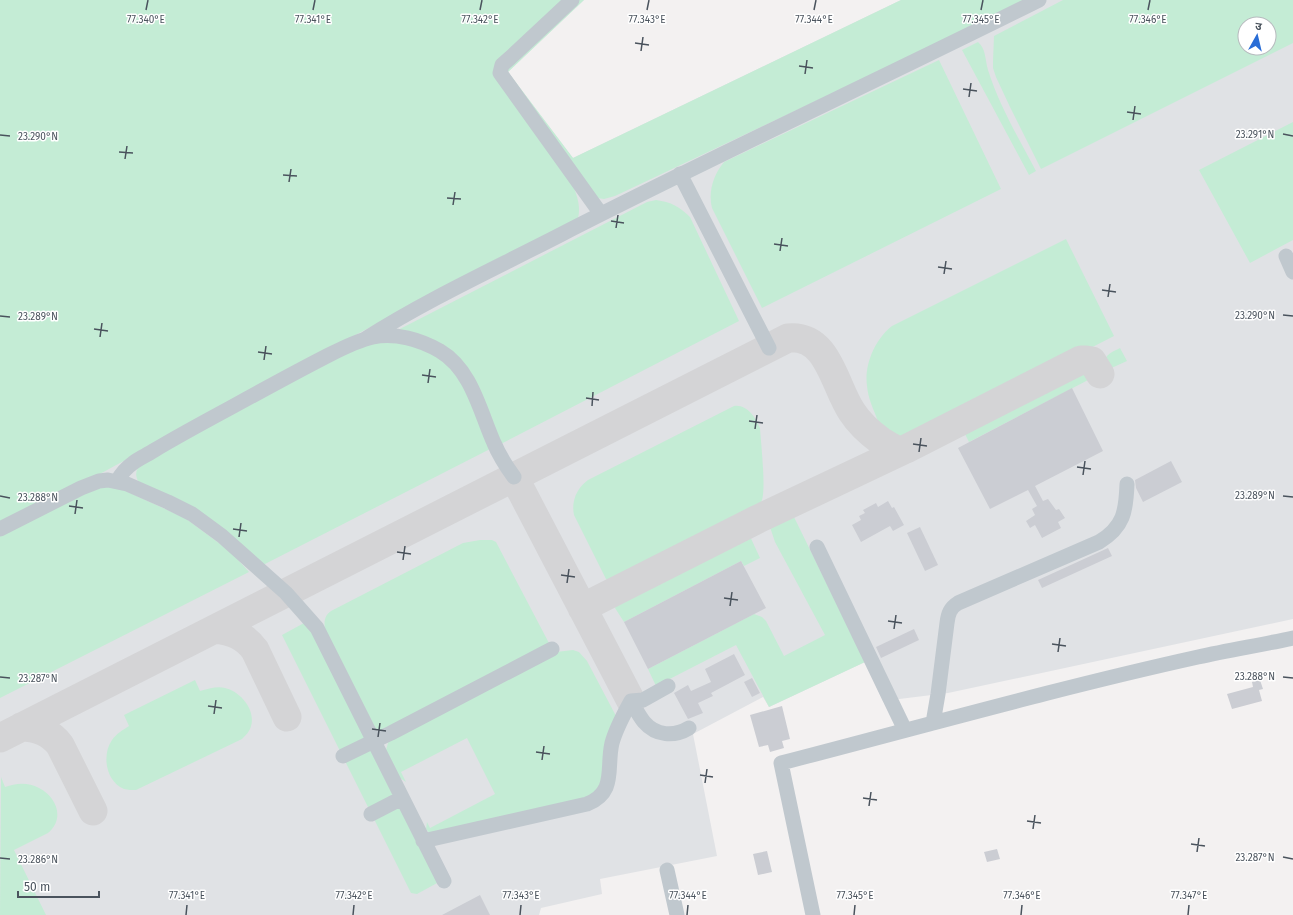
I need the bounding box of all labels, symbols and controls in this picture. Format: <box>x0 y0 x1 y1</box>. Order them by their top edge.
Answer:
text: 77.340°E <box>127 14 165 26</box>
text: 77.341°E <box>295 14 331 26</box>
text: 77.342°E <box>462 14 498 26</box>
text: 77.343°E <box>628 14 666 26</box>
text: 77.344°E <box>795 14 833 26</box>
text: 77.345°E <box>962 14 1000 26</box>
text: 77.346°E <box>1129 14 1167 26</box>
north arrow <box>1237 16 1277 56</box>
text: उ <box>1254 20 1263 34</box>
text: 23.291°N <box>1236 129 1274 141</box>
text: 23.290°N <box>18 131 58 143</box>
text: 23.290°N <box>1235 310 1275 322</box>
text: 23.289°N <box>18 311 58 323</box>
text: 23.289°N <box>1235 490 1275 502</box>
text: 23.288°N <box>18 492 58 504</box>
text: 23.288°N <box>1235 671 1275 683</box>
text: 23.287°N <box>18 673 58 685</box>
text: 23.287°N <box>1235 852 1275 864</box>
text: 23.286°N <box>18 854 58 866</box>
scale bar <box>18 873 99 899</box>
text: 50 m <box>24 880 50 894</box>
text: 77.341°E <box>169 890 205 902</box>
text: 77.342°E <box>336 890 372 902</box>
text: 77.343°E <box>502 890 540 902</box>
text: 77.344°E <box>669 890 707 902</box>
text: 77.345°E <box>836 890 874 902</box>
text: 77.346°E <box>1003 890 1041 902</box>
text: 77.347°E <box>1171 890 1207 902</box>

